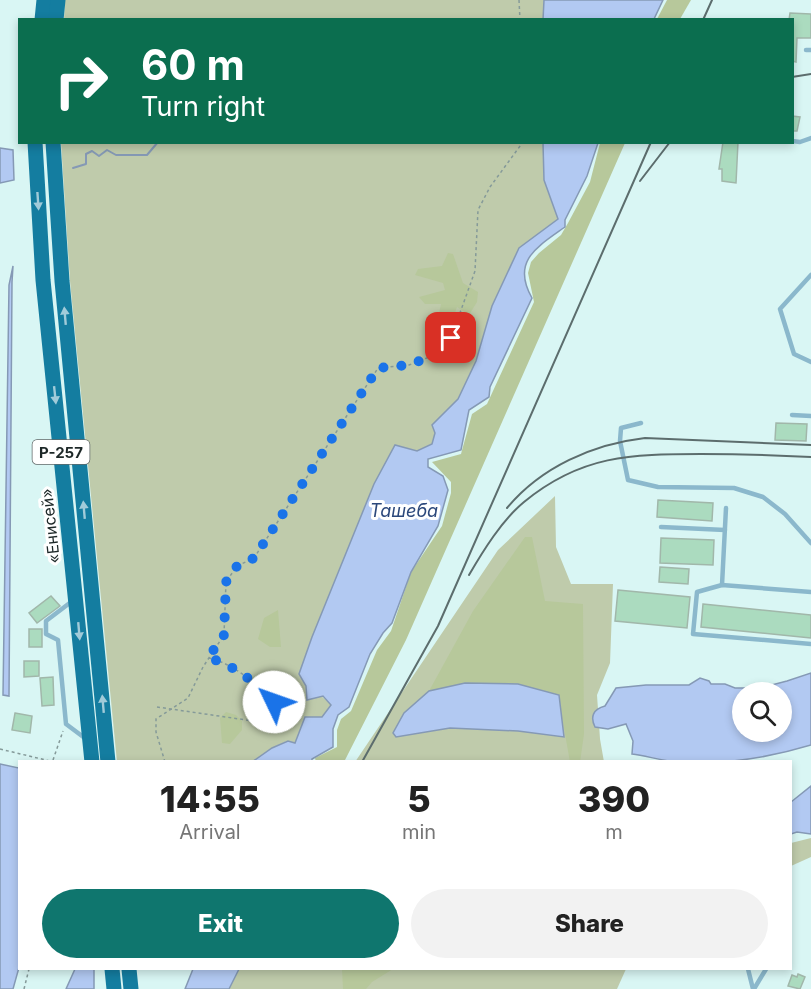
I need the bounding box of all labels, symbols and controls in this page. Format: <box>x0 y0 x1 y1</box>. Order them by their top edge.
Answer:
text: 60 m <box>141 39 245 90</box>
icon: right <box>42 42 120 120</box>
text: Turn right <box>141 90 265 123</box>
one-way arrow <box>34 191 43 210</box>
one-way arrow <box>60 306 70 325</box>
pin <box>425 312 476 363</box>
icon: arrive <box>434 321 467 354</box>
one-way arrow <box>50 386 60 405</box>
road number: Р-257 <box>32 440 90 464</box>
street label: «Енисей» <box>36 488 64 564</box>
one-way arrow <box>79 500 89 519</box>
water label: Ташеба <box>370 500 438 521</box>
one-way arrow <box>74 621 84 640</box>
position arrow <box>242 670 306 734</box>
map controls <box>732 682 792 742</box>
button: search <box>732 682 792 742</box>
one-way arrow <box>98 694 108 713</box>
text: 14:55 <box>160 777 260 821</box>
text: 5 <box>407 777 431 821</box>
text: 390 <box>578 777 650 821</box>
text: Arrival <box>179 820 241 844</box>
text: min <box>402 820 436 844</box>
text: m <box>605 820 623 844</box>
button: Exit <box>42 889 399 958</box>
button: Share <box>411 889 768 958</box>

